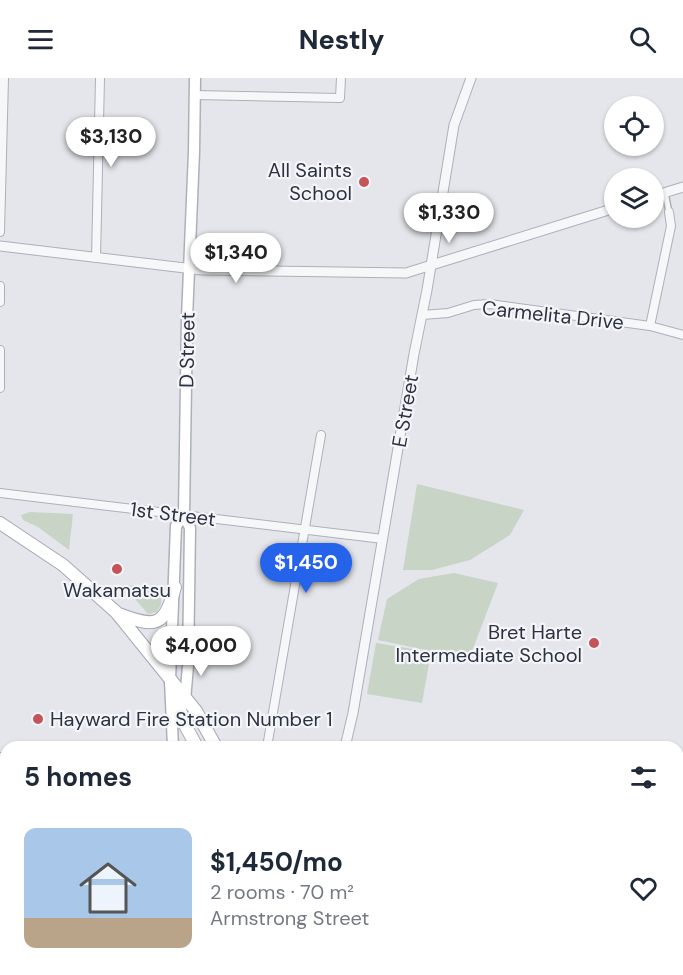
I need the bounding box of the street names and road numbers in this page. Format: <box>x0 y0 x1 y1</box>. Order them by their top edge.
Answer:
street label: Carmelita Drive <box>481 295 625 335</box>
street label: D Street <box>173 312 201 388</box>
street label: E Street <box>386 372 424 449</box>
street label: 1st Street <box>129 496 217 532</box>

